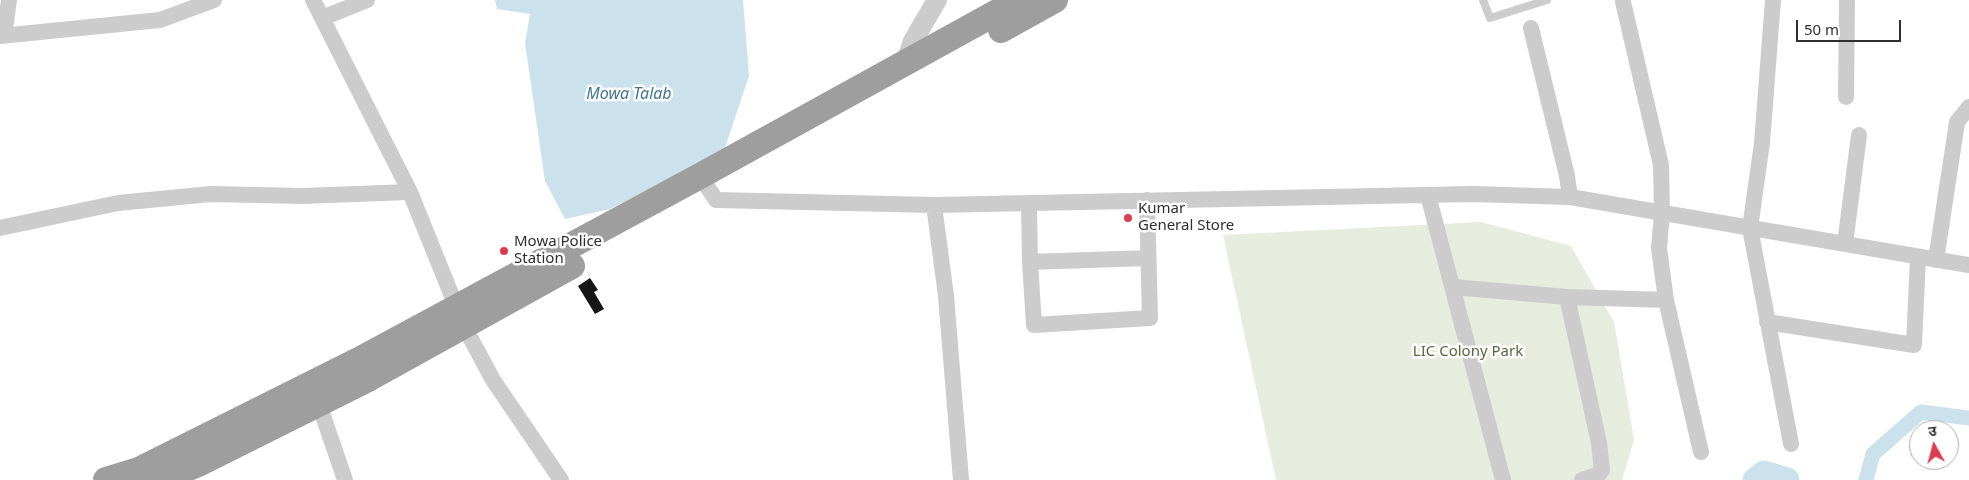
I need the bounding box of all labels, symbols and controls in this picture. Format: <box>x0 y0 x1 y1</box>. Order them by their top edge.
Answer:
scale bar <box>1799 10 1904 42</box>
text: 50 m <box>1804 19 1839 39</box>
water label: Mowa Talab <box>586 84 672 104</box>
place label: Kumar General Store <box>1138 200 1234 235</box>
marker: Kumar General Store <box>1122 212 1134 224</box>
place label: Mowa Police Station <box>514 233 602 268</box>
marker: Mowa Police Station <box>498 245 510 257</box>
park label: LIC Colony Park <box>1413 343 1523 361</box>
north arrow <box>1909 420 1959 470</box>
text: उ <box>1927 421 1937 441</box>

